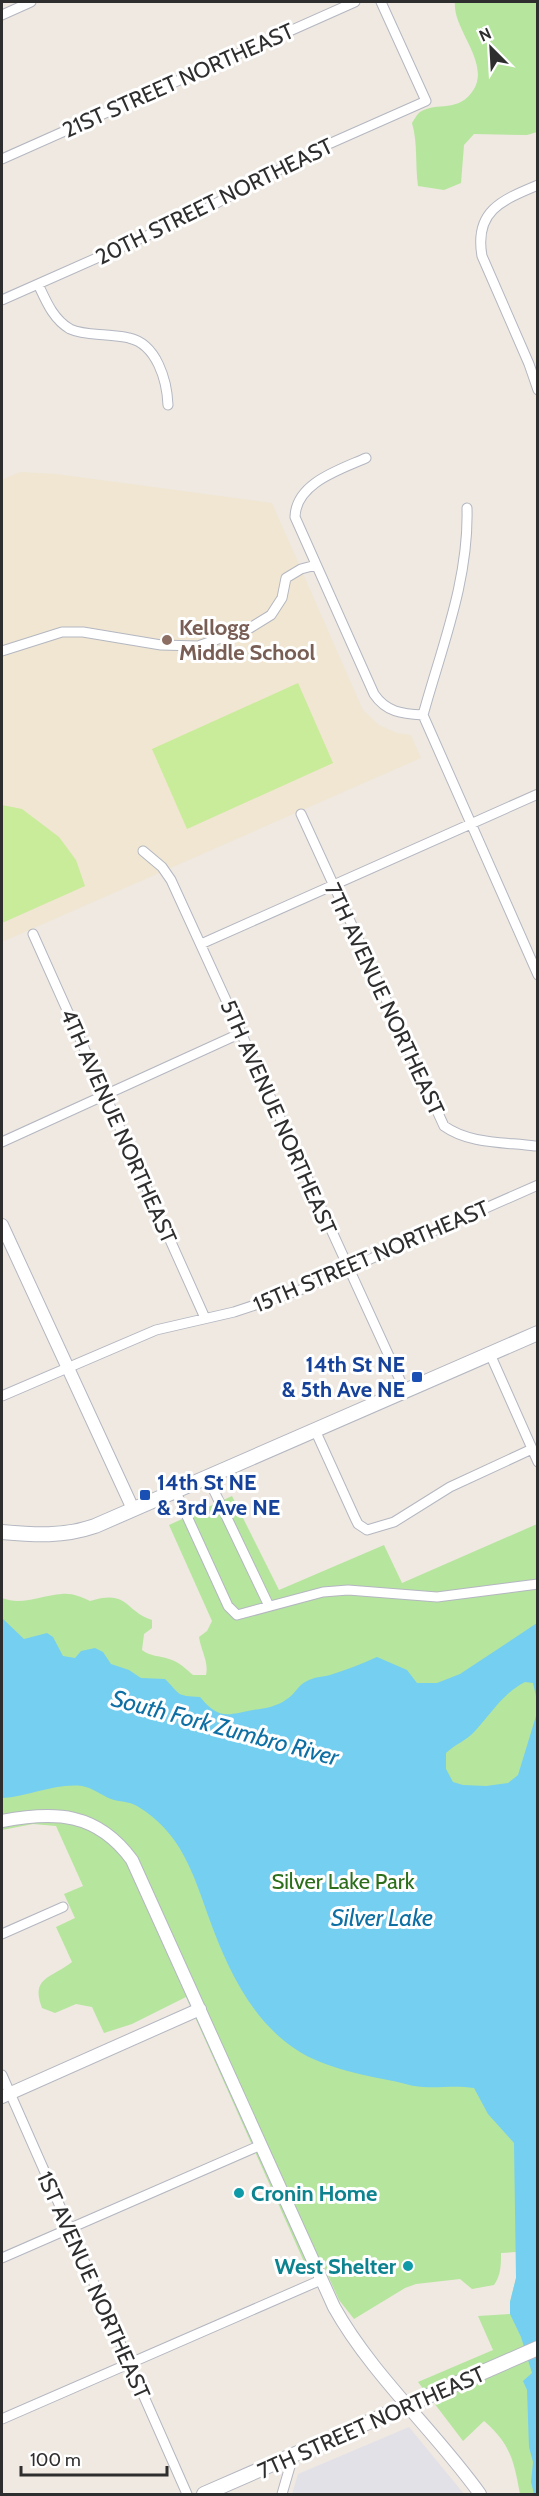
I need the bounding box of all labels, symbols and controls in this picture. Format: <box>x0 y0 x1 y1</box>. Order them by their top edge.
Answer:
street label: 21ST STREET NORTHEAST <box>58 17 298 144</box>
north arrow <box>461 18 521 78</box>
text: N <box>476 24 494 46</box>
street label: 20TH STREET NORTHEAST <box>91 132 337 271</box>
place label: Kellogg Middle School <box>179 614 315 666</box>
marker: Kellogg Middle School <box>160 633 174 647</box>
street label: 7TH AVENUE NORTHEAST <box>319 879 450 1120</box>
street label: 5TH AVENUE NORTHEAST <box>215 996 343 1239</box>
street label: 4TH AVENUE NORTHEAST <box>55 1005 183 1248</box>
street label: 15TH STREET NORTHEAST <box>249 1194 493 1318</box>
place label: 14th St NE & 5th Ave NE <box>282 1351 405 1403</box>
marker: 14th St NE & 5th Ave NE <box>410 1370 424 1384</box>
place label: 14th St NE & 3rd Ave NE <box>157 1469 280 1521</box>
marker: 14th St NE & 3rd Ave NE <box>138 1488 152 1502</box>
water label: South Fork Zumbro River <box>108 1683 344 1772</box>
park label: Silver Lake Park <box>271 1868 415 1895</box>
water label: Silver Lake <box>331 1903 433 1932</box>
street label: 1ST AVENUE NORTHEAST <box>31 2167 156 2403</box>
place label: Cronin Home <box>251 2180 377 2207</box>
marker: Cronin Home <box>232 2186 246 2200</box>
place label: West Shelter <box>275 2253 397 2280</box>
marker: West Shelter <box>401 2259 415 2273</box>
street label: 7TH STREET NORTHEAST <box>254 2360 489 2485</box>
scale bar <box>21 2439 166 2477</box>
text: 100 m <box>30 2449 81 2471</box>

